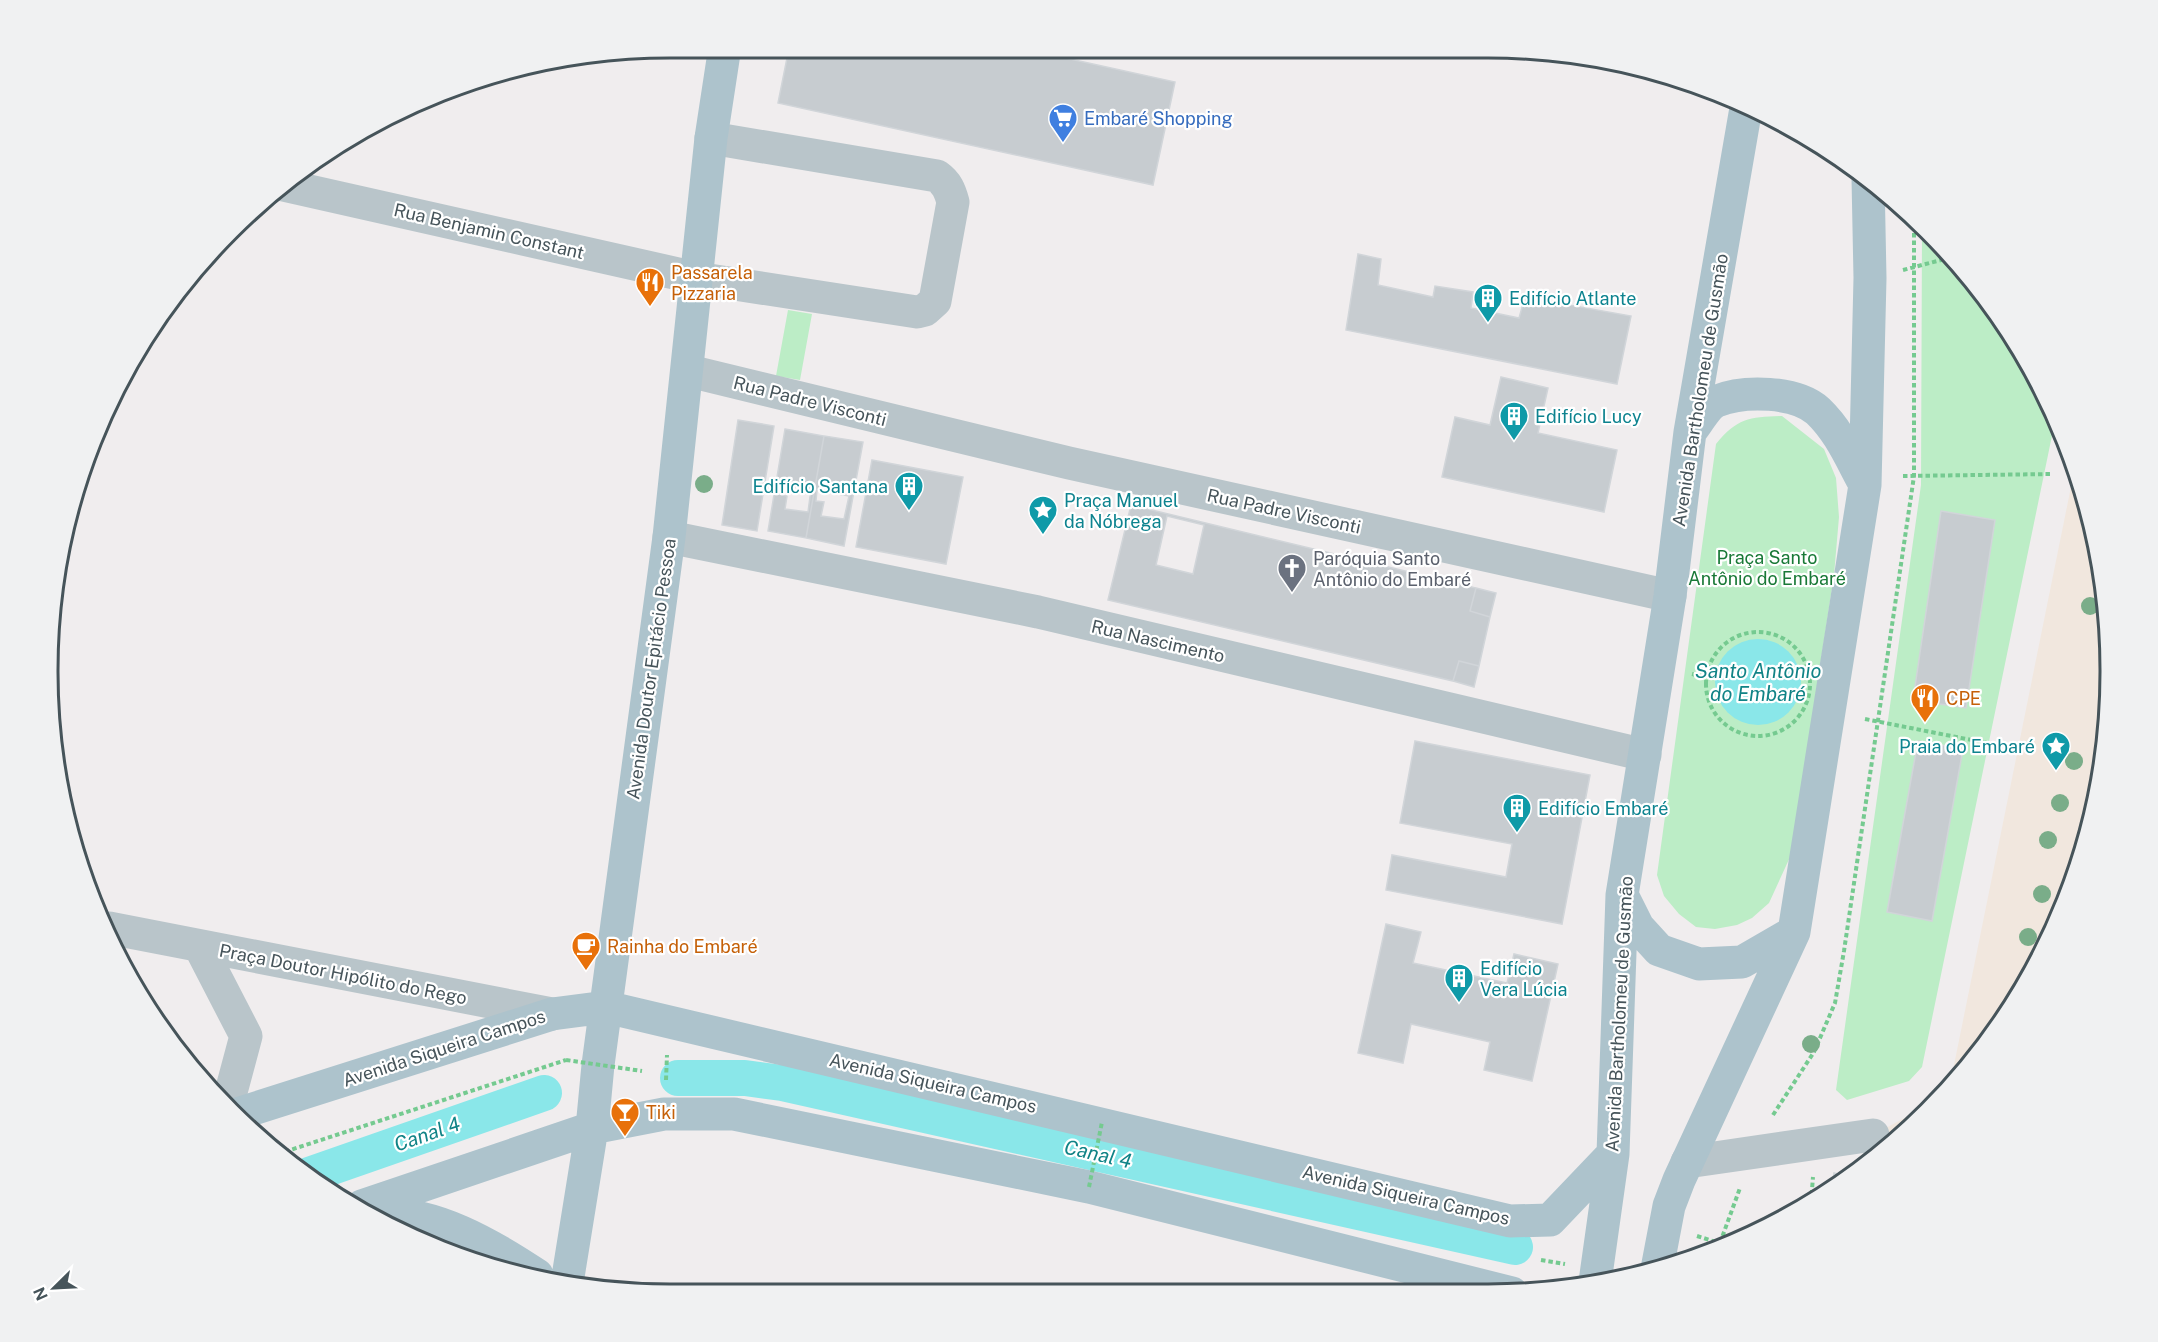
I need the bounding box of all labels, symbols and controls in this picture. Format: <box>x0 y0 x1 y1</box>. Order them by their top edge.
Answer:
supermarket icon: Embaré Shopping <box>1047 102 1079 144</box>
place label: Embaré Shopping <box>1084 108 1233 129</box>
street label: Rua Benjamin Constant <box>392 199 586 263</box>
street label: Avenida Bartholomeu de Gusmão <box>1668 252 1732 528</box>
place label: Passarela Pizzaria <box>671 262 753 304</box>
restaurant icon: Passarela Pizzaria <box>634 266 666 308</box>
building icon: Edifício Atlante <box>1472 282 1504 324</box>
place label: Edifício Atlante <box>1509 288 1636 309</box>
street label: Rua Padre Visconti <box>731 372 889 430</box>
building icon: Edifício Lucy <box>1498 400 1530 442</box>
place label: Edifício Lucy <box>1535 406 1642 427</box>
building icon: Edifício Santana <box>893 470 925 512</box>
place label: Edifício Santana <box>752 476 888 497</box>
street label: Rua Padre Visconti <box>1205 484 1363 538</box>
place label: Praça Manuel da Nóbrega <box>1064 490 1178 532</box>
place icon: Praça Manuel da Nóbrega <box>1027 494 1059 536</box>
street label: Avenida Doutor Epitácio Pessoa <box>622 537 680 801</box>
park label: Praça Santo Antônio do Embaré <box>1688 547 1846 589</box>
place label: Paróquia Santo Antônio do Embaré <box>1313 548 1471 590</box>
church icon: Paróquia Santo Antônio do Embaré <box>1276 552 1308 594</box>
street label: Rua Nascimento <box>1089 615 1227 667</box>
water label: Santo Antônio do Embaré <box>1695 659 1821 706</box>
restaurant icon: CPE <box>1909 682 1941 724</box>
place label: CPE <box>1946 688 1981 709</box>
place icon: Praia do Embaré <box>2040 730 2072 772</box>
place label: Praia do Embaré <box>1899 736 2035 757</box>
building icon: Edifício Embaré <box>1501 792 1533 834</box>
place label: Edifício Embaré <box>1538 798 1669 819</box>
street label: Avenida Bartholomeu de Gusmão <box>1601 876 1637 1152</box>
cafe icon: Rainha do Embaré <box>570 930 602 972</box>
place label: Rainha do Embaré <box>607 936 758 957</box>
street label: Praça Doutor Hipólito do Rego <box>217 940 469 1008</box>
place label: Edifício Vera Lúcia <box>1480 958 1567 1000</box>
building icon: Edifício Vera Lúcia <box>1443 962 1475 1004</box>
street label: Avenida Siqueira Campos <box>340 1005 548 1091</box>
street label: Avenida Siqueira Campos <box>827 1049 1039 1117</box>
bar icon: Tiki <box>609 1096 641 1138</box>
place label: Tiki <box>646 1102 676 1123</box>
water label: Canal 4 <box>391 1112 463 1156</box>
water label: Canal 4 <box>1062 1135 1134 1173</box>
street label: Avenida Siqueira Campos <box>1300 1161 1512 1229</box>
north arrow <box>24 1258 84 1318</box>
text: N <box>30 1284 52 1303</box>

